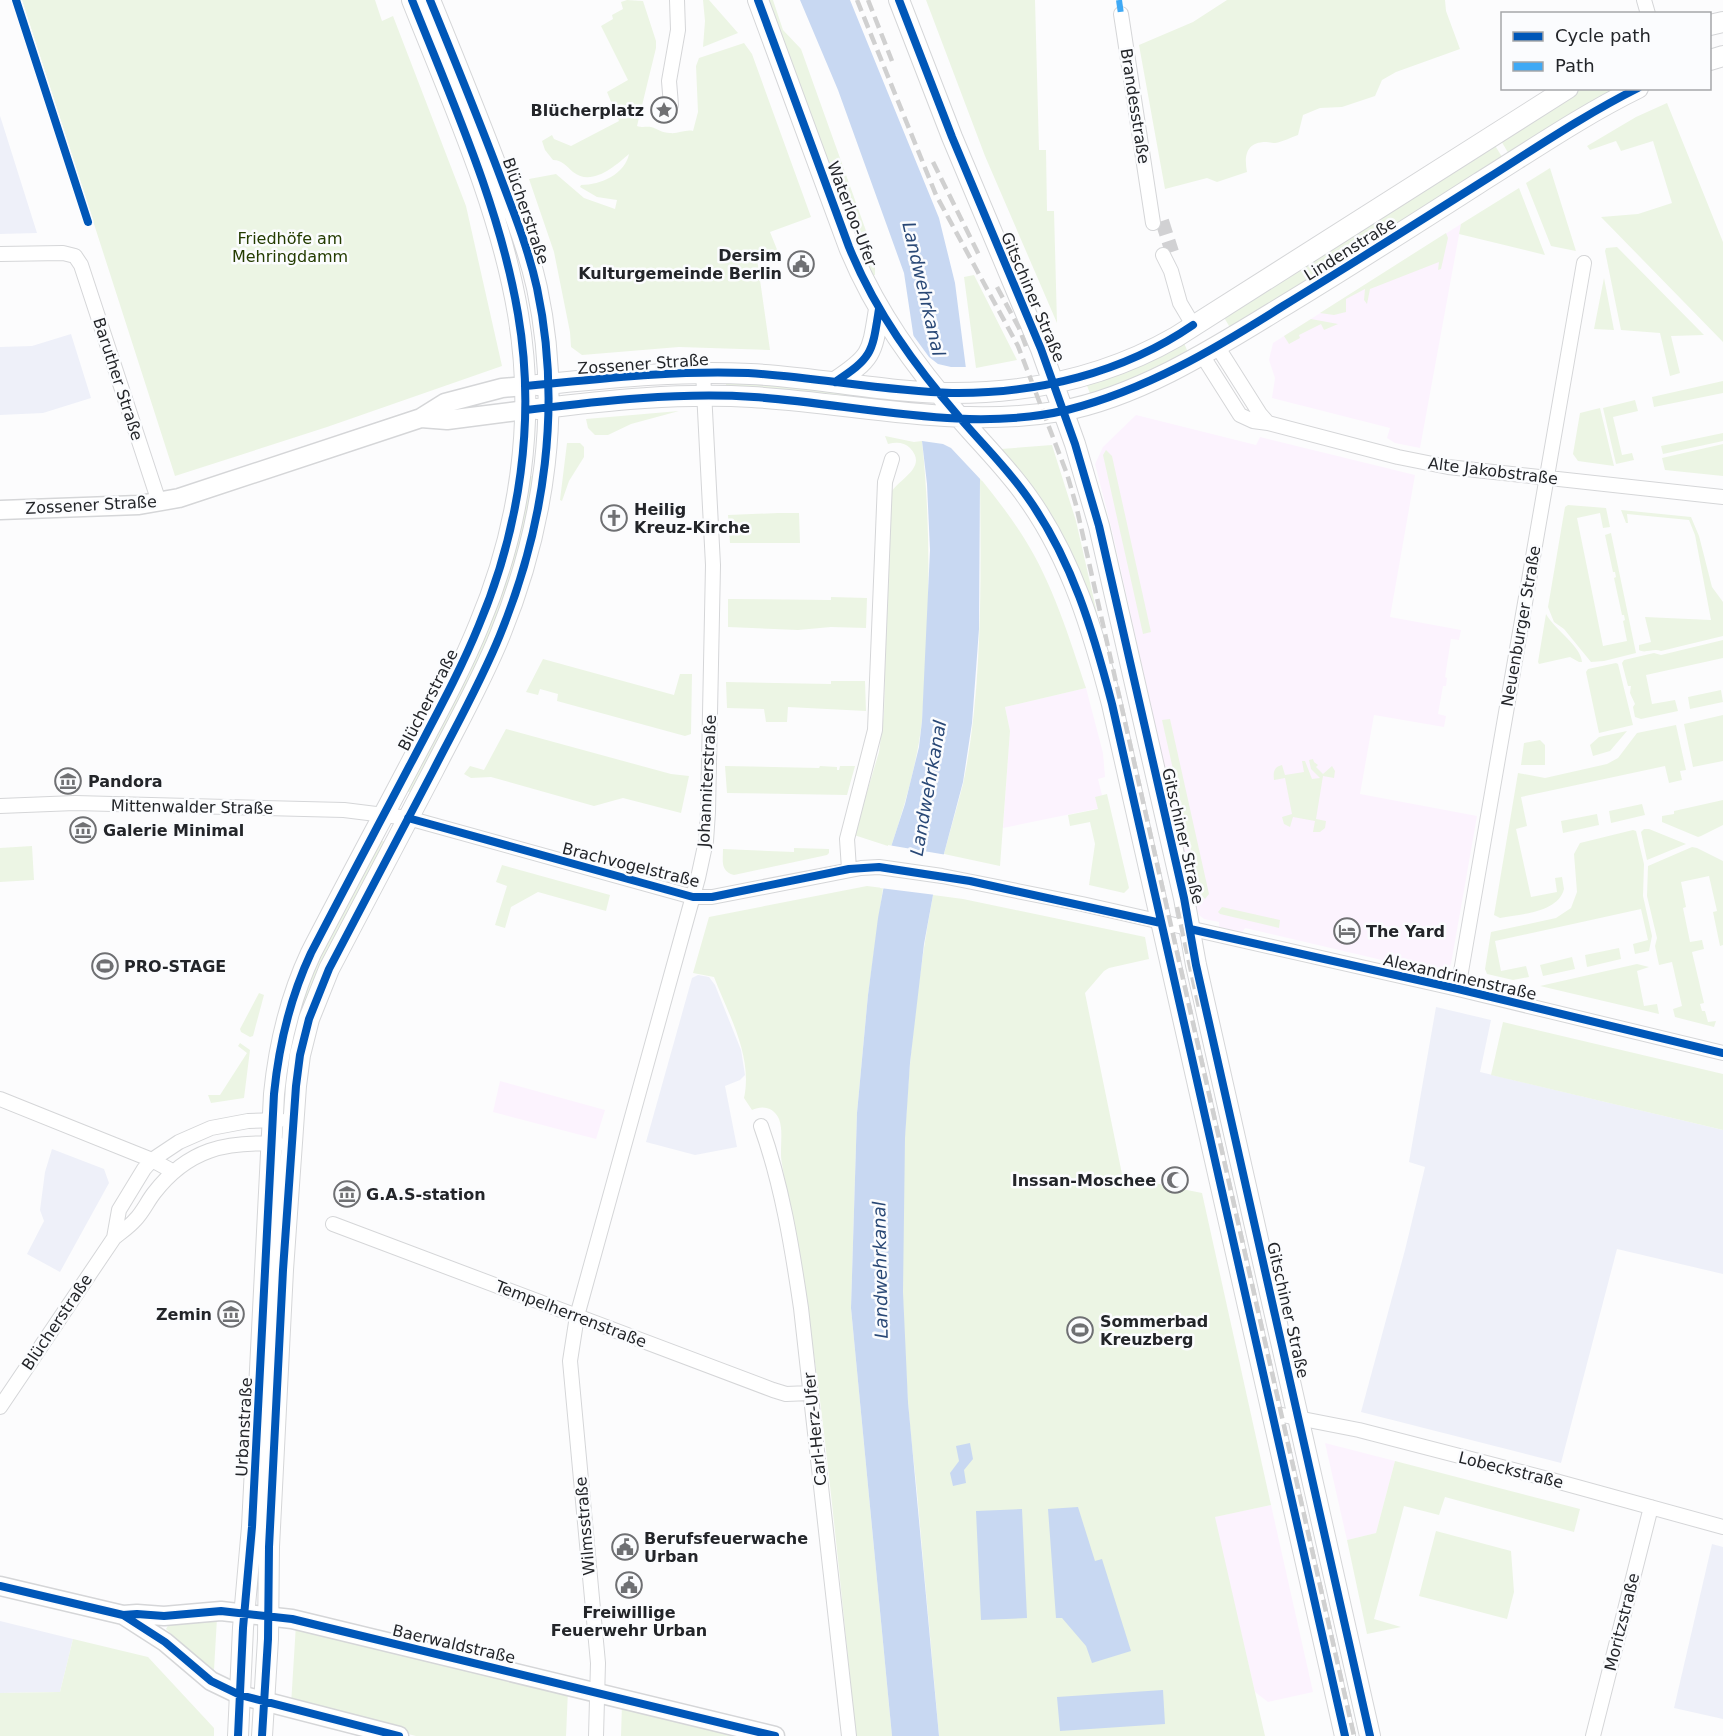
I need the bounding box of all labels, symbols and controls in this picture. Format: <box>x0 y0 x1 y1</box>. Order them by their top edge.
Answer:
legend <box>1501 12 1711 90</box>
text: Cycle path <box>1555 25 1651 46</box>
street label: Brandesstraße <box>1116 47 1154 165</box>
text: Path <box>1555 55 1595 76</box>
place icon: Blücherplatz <box>649 95 679 125</box>
place label: Blücherplatz <box>531 101 644 120</box>
street label: Blücherstraße <box>499 155 553 267</box>
street label: Waterloo-Ufer <box>823 159 881 270</box>
street label: Lindenstraße <box>1301 213 1399 285</box>
water label: Landwehrkanal <box>898 220 950 358</box>
park label: Friedhöfe am Mehringdamm <box>232 229 348 266</box>
street label: Gitschiner Straße <box>997 229 1069 365</box>
place label: Dersim Kulturgemeinde Berlin <box>578 246 782 283</box>
public building icon: Dersim Kulturgemeinde Berlin <box>786 249 816 279</box>
street label: Baruther Straße <box>89 315 147 443</box>
street label: Zossener Straße <box>577 350 709 378</box>
street label: Alte Jakobstraße <box>1427 454 1559 488</box>
street label: Zossener Straße <box>25 492 157 518</box>
place label: Heilig Kreuz-Kirche <box>634 500 750 537</box>
church icon: Heilig Kreuz-Kirche <box>599 503 629 533</box>
street label: Neuenburger Straße <box>1497 544 1545 708</box>
street label: Blücherstraße <box>394 646 462 754</box>
street label: Johanniterstraße <box>694 714 720 849</box>
water label: Landwehrkanal <box>906 719 950 857</box>
museum icon: Pandora <box>53 766 83 796</box>
street label: Gitschiner Straße <box>1158 766 1208 906</box>
place label: Pandora <box>88 772 163 791</box>
street label: Mittenwalder Straße <box>111 796 273 818</box>
museum icon: Galerie Minimal <box>68 815 98 845</box>
place label: Galerie Minimal <box>103 821 244 840</box>
street label: Brachvogelstraße <box>560 839 702 891</box>
hotel icon: The Yard <box>1332 916 1362 946</box>
place label: The Yard <box>1366 922 1445 941</box>
street label: Alexandrinenstraße <box>1382 950 1538 1004</box>
sports icon: PRO-STAGE <box>90 951 120 981</box>
place label: PRO-STAGE <box>124 957 226 976</box>
mosque icon: Inssan-Moschee <box>1160 1165 1190 1195</box>
place label: Inssan-Moschee <box>1012 1171 1156 1190</box>
museum icon: G.A.S-station <box>332 1179 362 1209</box>
place label: G.A.S-station <box>366 1185 486 1204</box>
water label: Landwehrkanal <box>868 1201 892 1339</box>
street label: Gitschiner Straße <box>1263 1240 1313 1380</box>
street label: Blücherstraße <box>18 1270 96 1374</box>
street label: Tempelherrenstraße <box>492 1276 649 1352</box>
museum icon: Zemin <box>216 1299 246 1329</box>
place label: Zemin <box>156 1305 212 1324</box>
place label: Sommerbad Kreuzberg <box>1100 1312 1208 1349</box>
sports icon: Sommerbad Kreuzberg <box>1065 1315 1095 1345</box>
street label: Carl-Herz-Ufer <box>800 1371 830 1487</box>
street label: Urbanstraße <box>232 1377 256 1477</box>
street label: Lobeckstraße <box>1457 1448 1565 1492</box>
street label: Wilmsstraße <box>571 1476 599 1576</box>
place label: Berufsfeuerwache Urban <box>644 1529 808 1566</box>
public building icon: Berufsfeuerwache Urban <box>610 1532 640 1562</box>
public building icon: Freiwillige Feuerwehr Urban <box>614 1570 644 1600</box>
street label: Moritzstraße <box>1601 1571 1643 1673</box>
place label: Freiwillige Feuerwehr Urban <box>551 1603 707 1640</box>
street label: Baerwaldstraße <box>391 1621 517 1667</box>

